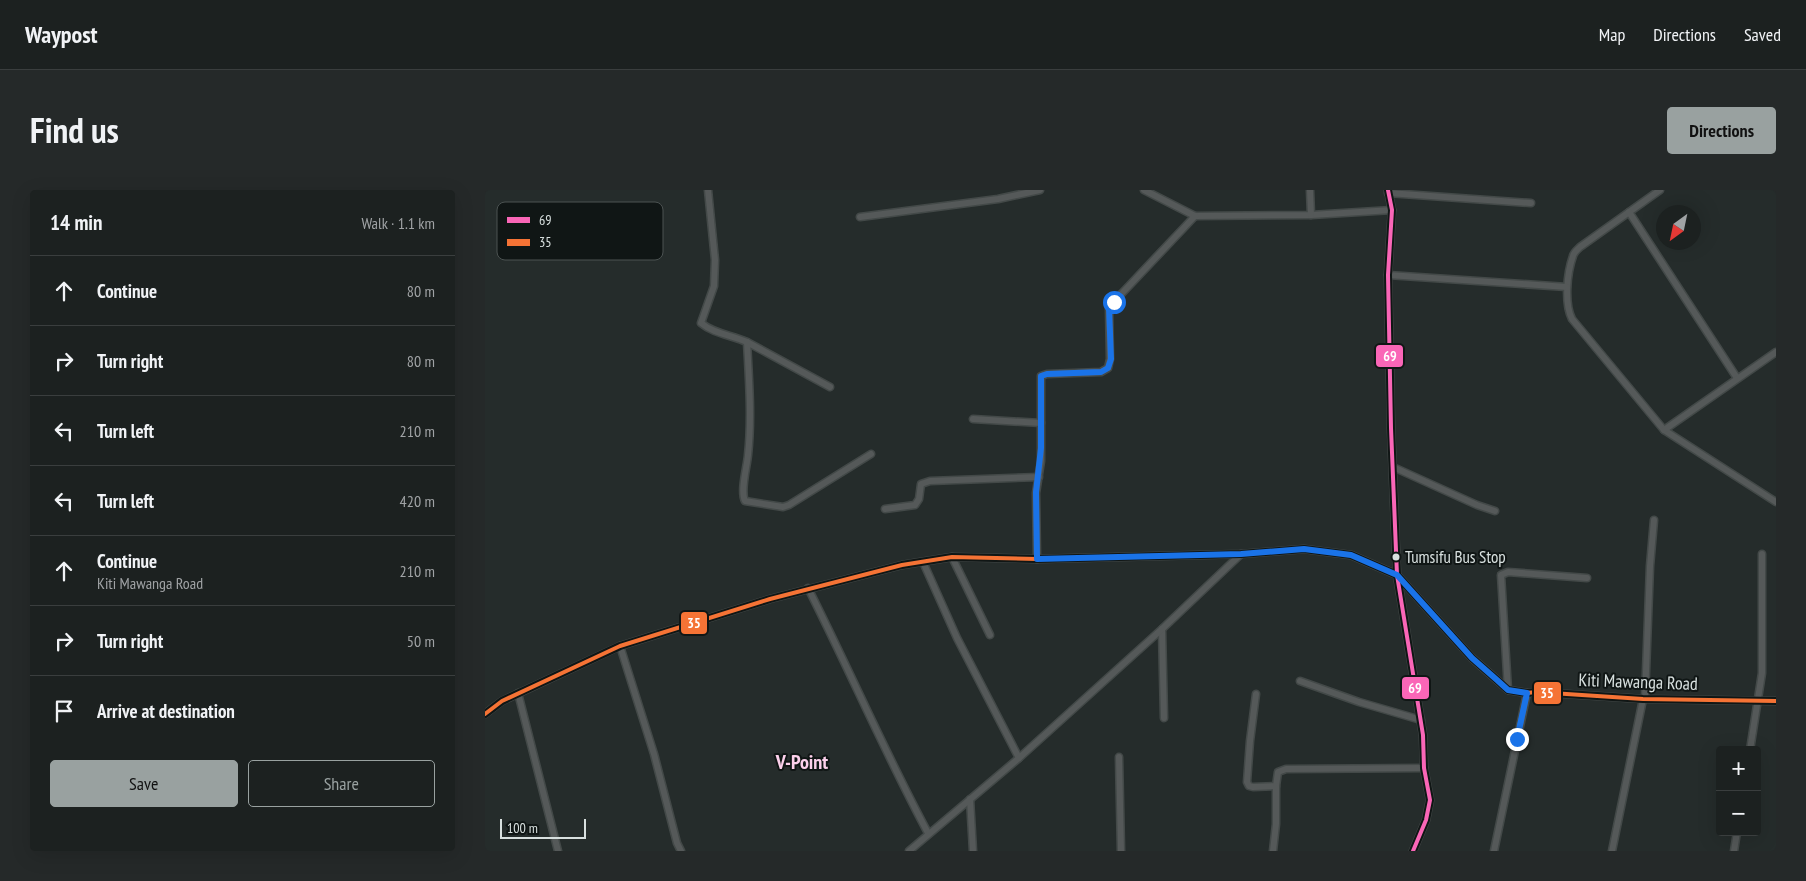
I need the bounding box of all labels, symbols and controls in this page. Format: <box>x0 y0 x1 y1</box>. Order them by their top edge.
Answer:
text: Waypost <box>25 19 98 50</box>
text: Map <box>1599 23 1625 46</box>
text: Directions <box>1653 23 1716 46</box>
text: Saved <box>1744 23 1781 46</box>
text: Find us <box>30 107 119 153</box>
button: Directions <box>1667 107 1776 154</box>
legend <box>497 202 663 260</box>
north arrow <box>1656 205 1701 250</box>
text: 14 min <box>50 209 102 236</box>
text: 69 <box>539 211 552 229</box>
text: Walk · 1.1 km <box>361 213 435 233</box>
text: 35 <box>539 233 552 251</box>
icon: ahead <box>50 277 78 305</box>
text: Continue <box>97 279 157 303</box>
text: 80 m <box>407 281 435 301</box>
route start <box>1103 291 1126 314</box>
line badge: 69 <box>1375 344 1404 368</box>
icon: right <box>50 347 78 375</box>
text: 69 <box>1383 347 1397 365</box>
text: Turn right <box>97 349 163 373</box>
text: 80 m <box>407 351 435 371</box>
icon: left <box>50 417 78 445</box>
text: Turn left <box>97 419 154 443</box>
text: 210 m <box>400 421 435 441</box>
icon: left <box>50 487 78 515</box>
text: Turn left <box>97 489 154 513</box>
text: 420 m <box>400 491 435 511</box>
place label: Tumsifu Bus Stop <box>1405 546 1506 568</box>
text: Continue <box>97 549 157 573</box>
marker: Tumsifu Bus Stop <box>1391 552 1401 562</box>
icon: ahead <box>50 557 78 585</box>
text: 210 m <box>400 561 435 581</box>
text: Kiti Mawanga Road <box>97 573 203 593</box>
line badge: 35 <box>680 611 708 635</box>
text: 35 <box>687 614 701 632</box>
icon: right <box>50 627 78 655</box>
text: Turn right <box>97 629 163 653</box>
text: 50 m <box>407 631 435 651</box>
street label: Kiti Mawanga Road <box>1578 668 1698 695</box>
line badge: 69 <box>1401 676 1430 700</box>
text: 69 <box>1408 679 1422 697</box>
line badge: 35 <box>1533 681 1562 705</box>
text: 35 <box>1540 684 1554 702</box>
icon: arrive <box>50 697 78 725</box>
text: Arrive at destination <box>97 699 235 723</box>
route end <box>1506 728 1529 751</box>
map controls <box>1716 746 1761 836</box>
button: + <box>1716 746 1761 791</box>
district label: V-Point <box>775 749 828 775</box>
button: Save <box>50 760 238 807</box>
button: Share <box>248 760 435 807</box>
button: − <box>1716 791 1761 836</box>
scale bar <box>500 816 586 839</box>
text: 100 m <box>507 819 538 837</box>

